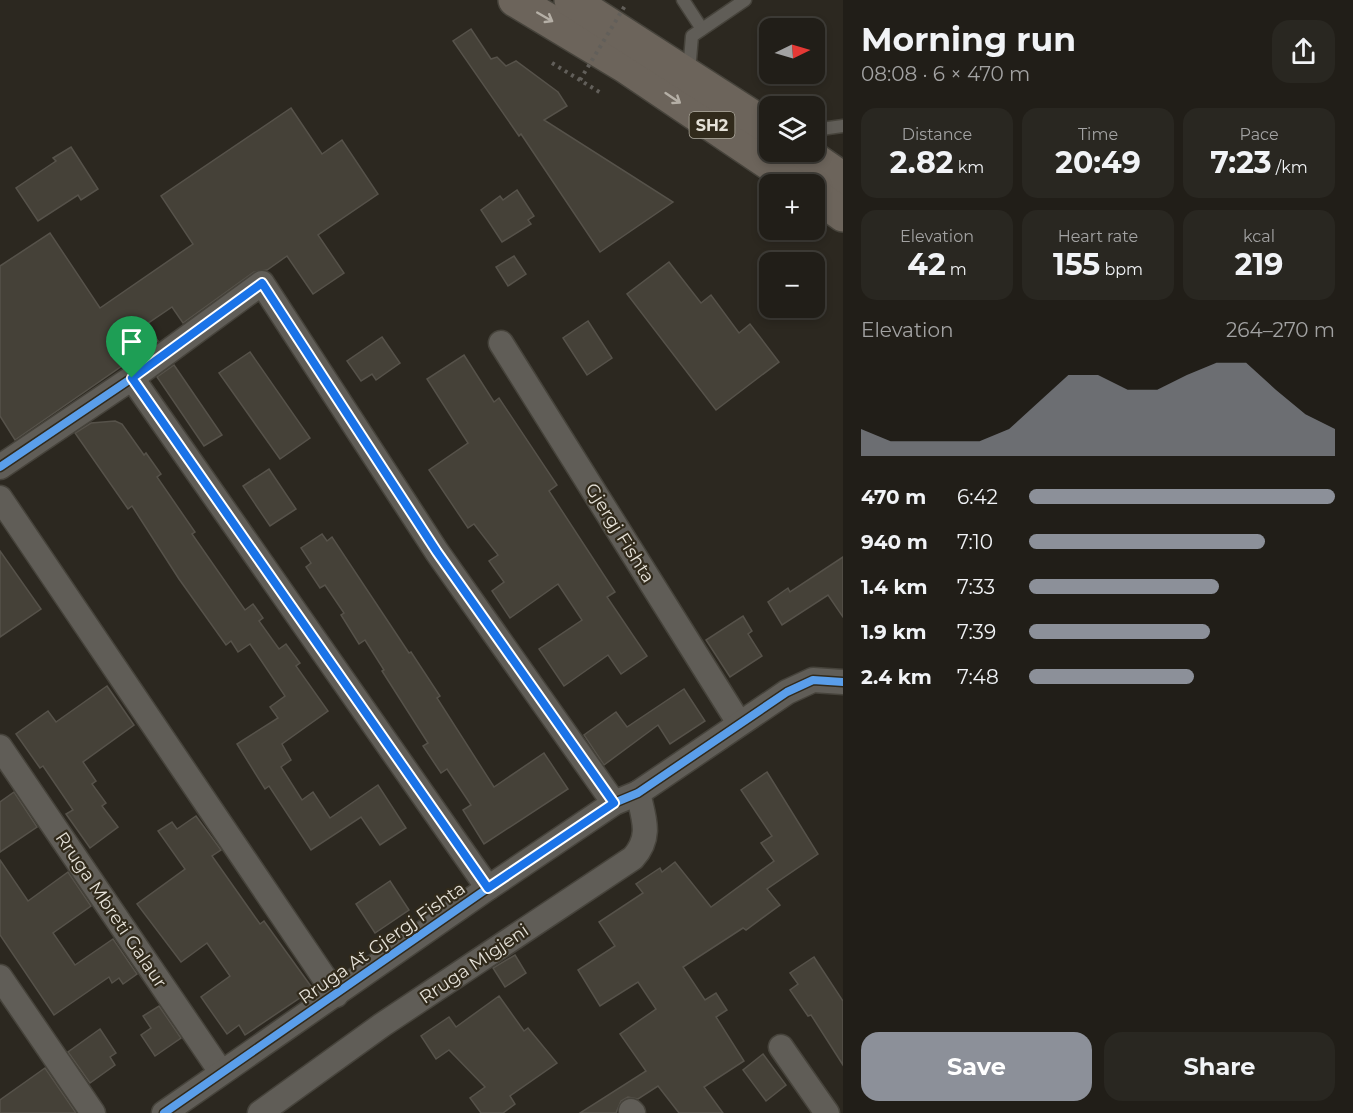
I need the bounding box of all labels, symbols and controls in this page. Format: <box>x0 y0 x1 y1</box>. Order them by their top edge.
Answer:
one-way arrow <box>536 11 553 23</box>
north arrow <box>759 18 825 84</box>
map controls <box>759 18 825 318</box>
text: Morning run <box>861 19 1076 59</box>
button: share <box>1272 20 1335 83</box>
text: 08:08 · 6 × 470 m <box>861 62 1030 86</box>
one-way arrow <box>665 92 682 105</box>
button: layers <box>759 96 825 162</box>
road number: SH2 <box>690 112 734 138</box>
text: Distance <box>902 125 972 144</box>
text: Time <box>1078 125 1118 144</box>
text: Pace <box>1239 125 1279 144</box>
text: 2.82 <box>890 144 954 181</box>
text: 20:49 <box>1055 144 1141 181</box>
text: 7:23 <box>1210 144 1272 181</box>
text: km <box>954 158 984 177</box>
text: /km <box>1272 158 1308 177</box>
button: + <box>759 174 825 240</box>
text: Elevation <box>900 227 974 246</box>
text: Heart rate <box>1058 227 1138 246</box>
text: kcal <box>1243 227 1275 246</box>
text: 42 <box>907 246 946 283</box>
text: 155 <box>1053 246 1100 283</box>
text: 219 <box>1235 246 1283 283</box>
button: − <box>759 252 825 318</box>
text: m <box>946 260 967 279</box>
text: bpm <box>1100 260 1143 279</box>
pin <box>106 316 157 378</box>
text: Elevation <box>861 318 953 342</box>
text: 264–270 m <box>1226 318 1335 342</box>
icon: arrive <box>115 325 148 358</box>
street label: Gjergj Fishta <box>581 479 659 587</box>
text: 470 m <box>861 485 926 509</box>
text: 6:42 <box>957 485 998 509</box>
text: 940 m <box>861 530 928 554</box>
text: 7:10 <box>957 530 993 554</box>
text: 1.4 km <box>861 575 928 599</box>
text: 7:33 <box>957 575 995 599</box>
text: 1.9 km <box>861 620 927 644</box>
text: 7:39 <box>957 620 996 644</box>
text: 2.4 km <box>861 665 932 689</box>
text: 7:48 <box>957 665 999 689</box>
street label: Rruga Mbreti Galaur <box>51 828 171 992</box>
street label: Rruga At Gjergj Fishta <box>294 877 470 1009</box>
street label: Rruga Migjeni <box>415 919 533 1009</box>
button: Save <box>861 1032 1092 1101</box>
button: Share <box>1104 1032 1335 1101</box>

